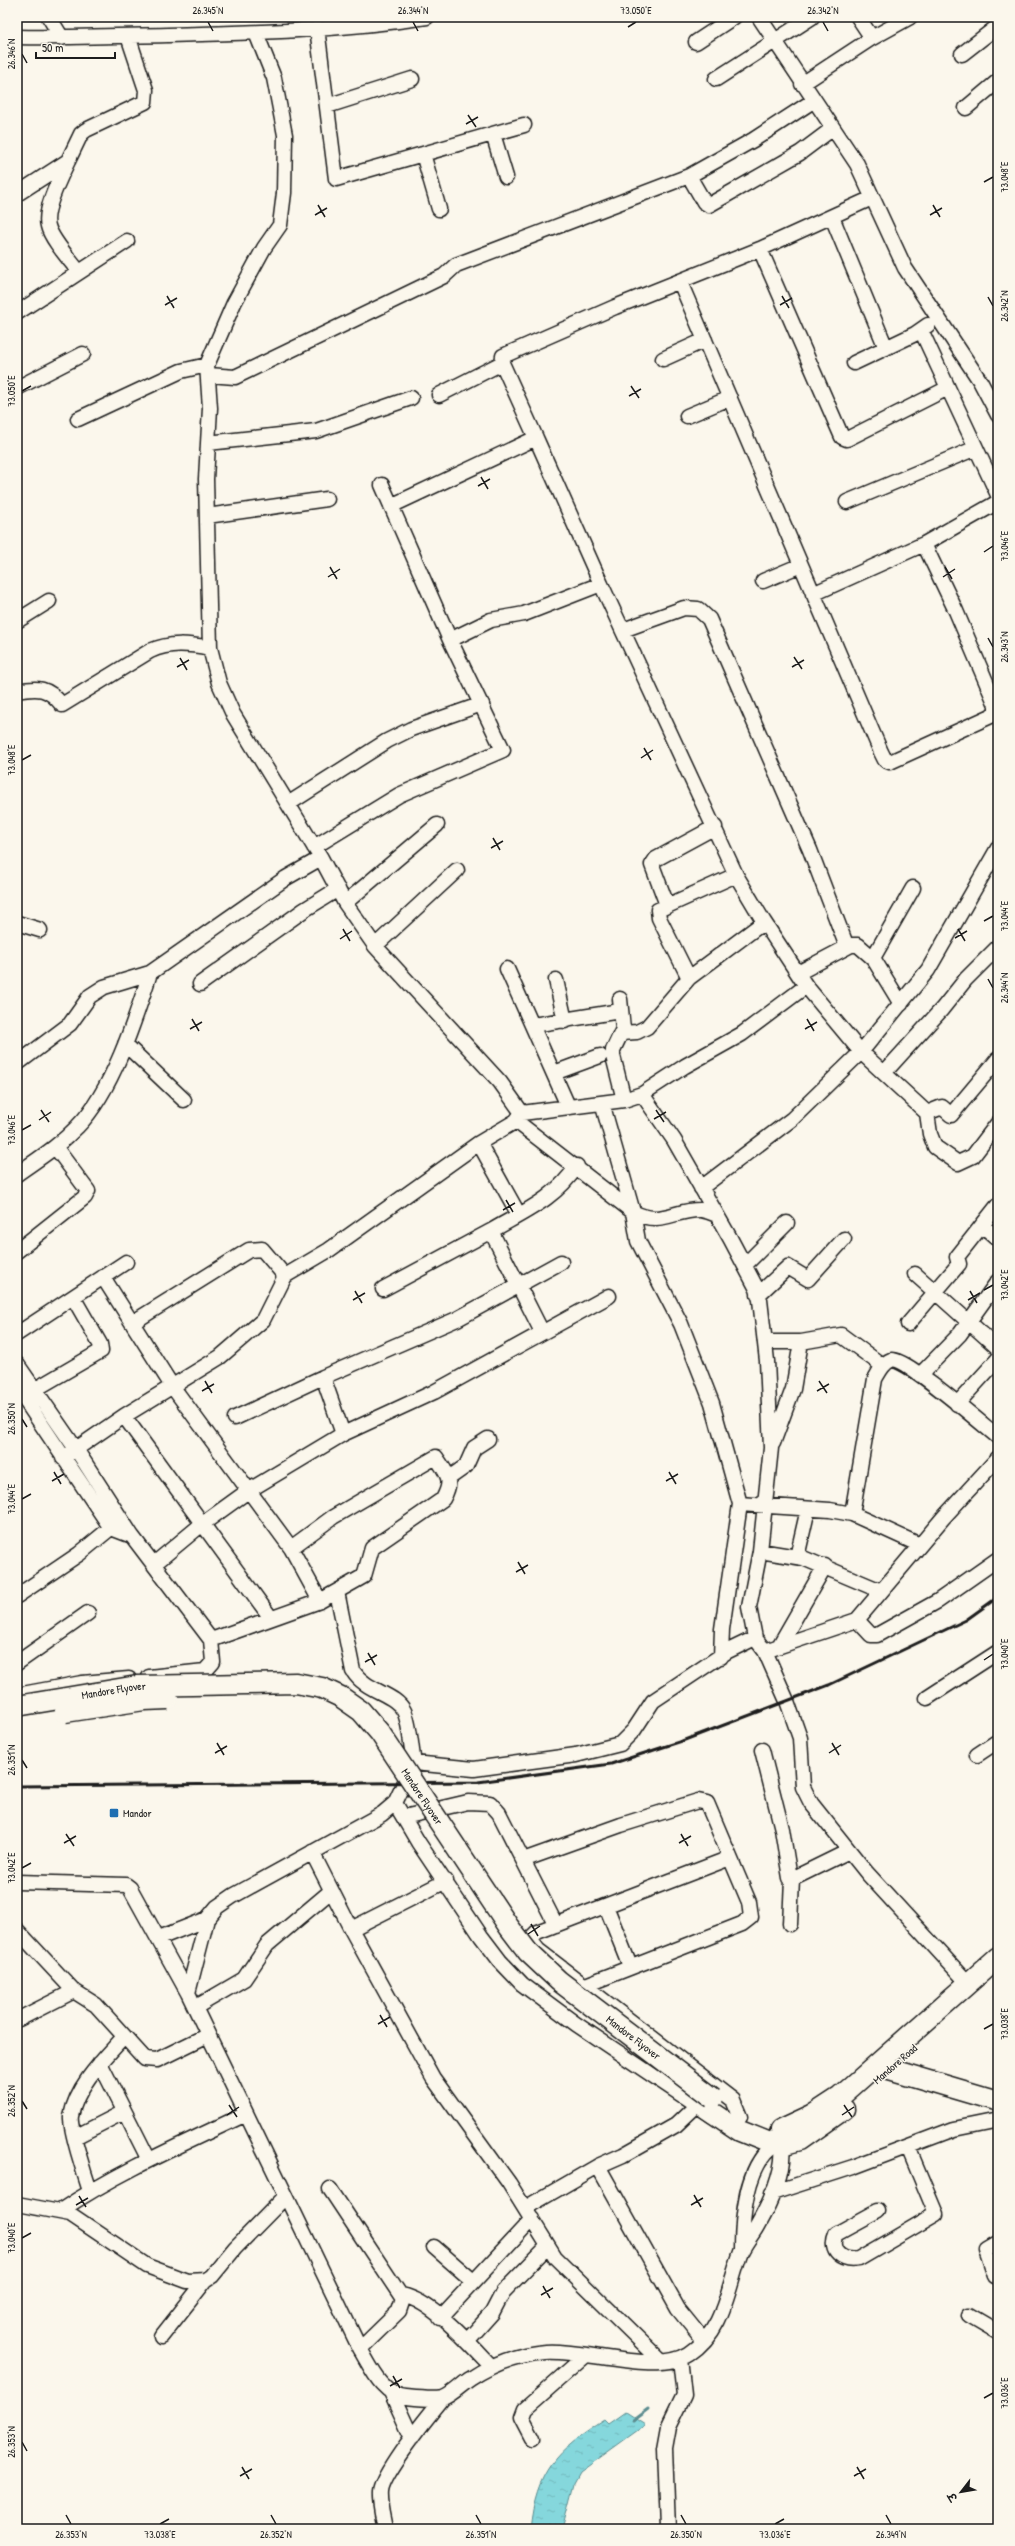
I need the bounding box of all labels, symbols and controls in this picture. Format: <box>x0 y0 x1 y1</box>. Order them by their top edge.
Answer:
text: 26.345°N <box>193 4 223 17</box>
text: 26.344°N <box>398 4 428 17</box>
text: 73.050°E <box>620 4 652 17</box>
text: 26.342°N <box>807 4 839 17</box>
scale bar <box>36 34 115 60</box>
text: 26.346°N <box>5 39 18 69</box>
text: 50 m <box>42 39 63 56</box>
text: 73.048°E <box>998 161 1011 192</box>
text: 26.342°N <box>998 290 1011 322</box>
text: 73.050°E <box>5 375 18 407</box>
text: 73.046°E <box>998 530 1011 561</box>
text: 26.343°N <box>998 631 1011 663</box>
text: 73.048°E <box>5 744 18 775</box>
text: 73.044°E <box>998 900 1011 931</box>
text: 26.344°N <box>998 973 1011 1003</box>
text: 73.046°E <box>5 1114 18 1145</box>
text: 73.042°E <box>998 1269 1011 1301</box>
text: 26.350°N <box>5 1403 18 1435</box>
text: 73.044°E <box>5 1483 18 1514</box>
text: 73.040°E <box>998 1638 1011 1670</box>
street label: Mandore Flyover <box>80 1679 147 1702</box>
text: 26.351°N <box>5 1745 18 1775</box>
street label: Mandore Flyover <box>398 1766 446 1828</box>
place label: Mandor <box>123 1806 153 1820</box>
marker: Mandor <box>108 1807 120 1819</box>
text: 73.042°E <box>5 1852 18 1884</box>
text: 73.038°E <box>998 2008 1011 2040</box>
street label: Mandore Flyover <box>603 2012 664 2063</box>
street label: Mandore Road <box>870 2041 920 2087</box>
text: 26.352°N <box>5 2085 18 2117</box>
text: 73.040°E <box>5 2222 18 2254</box>
text: 73.036°E <box>998 2377 1011 2409</box>
text: 26.353°N <box>5 2426 18 2458</box>
north arrow <box>941 2472 981 2512</box>
text: उ <box>944 2489 961 2505</box>
text: 26.353°N <box>55 2528 87 2541</box>
text: 73.038°E <box>144 2528 176 2541</box>
text: 26.352°N <box>260 2528 292 2541</box>
text: 26.351°N <box>466 2528 496 2541</box>
text: 26.350°N <box>670 2528 702 2541</box>
text: 73.036°E <box>759 2528 791 2541</box>
text: 26.349°N <box>876 2528 906 2541</box>

